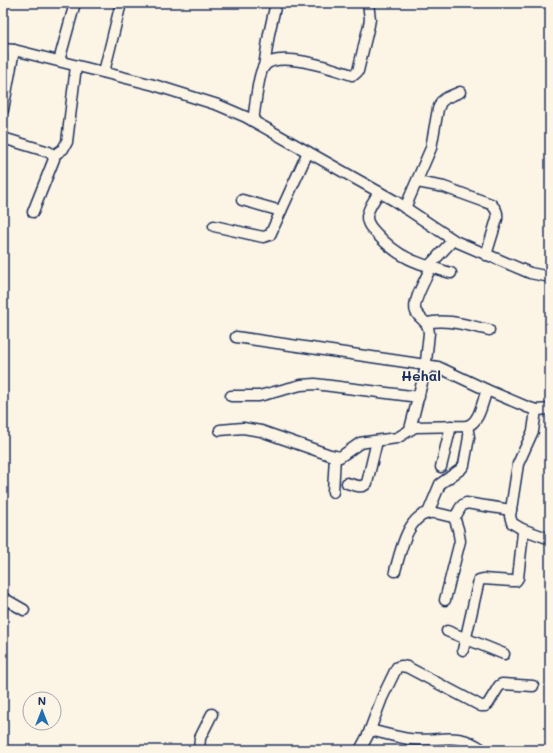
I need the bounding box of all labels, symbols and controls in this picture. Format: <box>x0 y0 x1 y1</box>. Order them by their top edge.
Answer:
district label: Hehal <box>401 366 441 385</box>
north arrow <box>22 691 62 731</box>
text: N <box>38 693 46 708</box>

